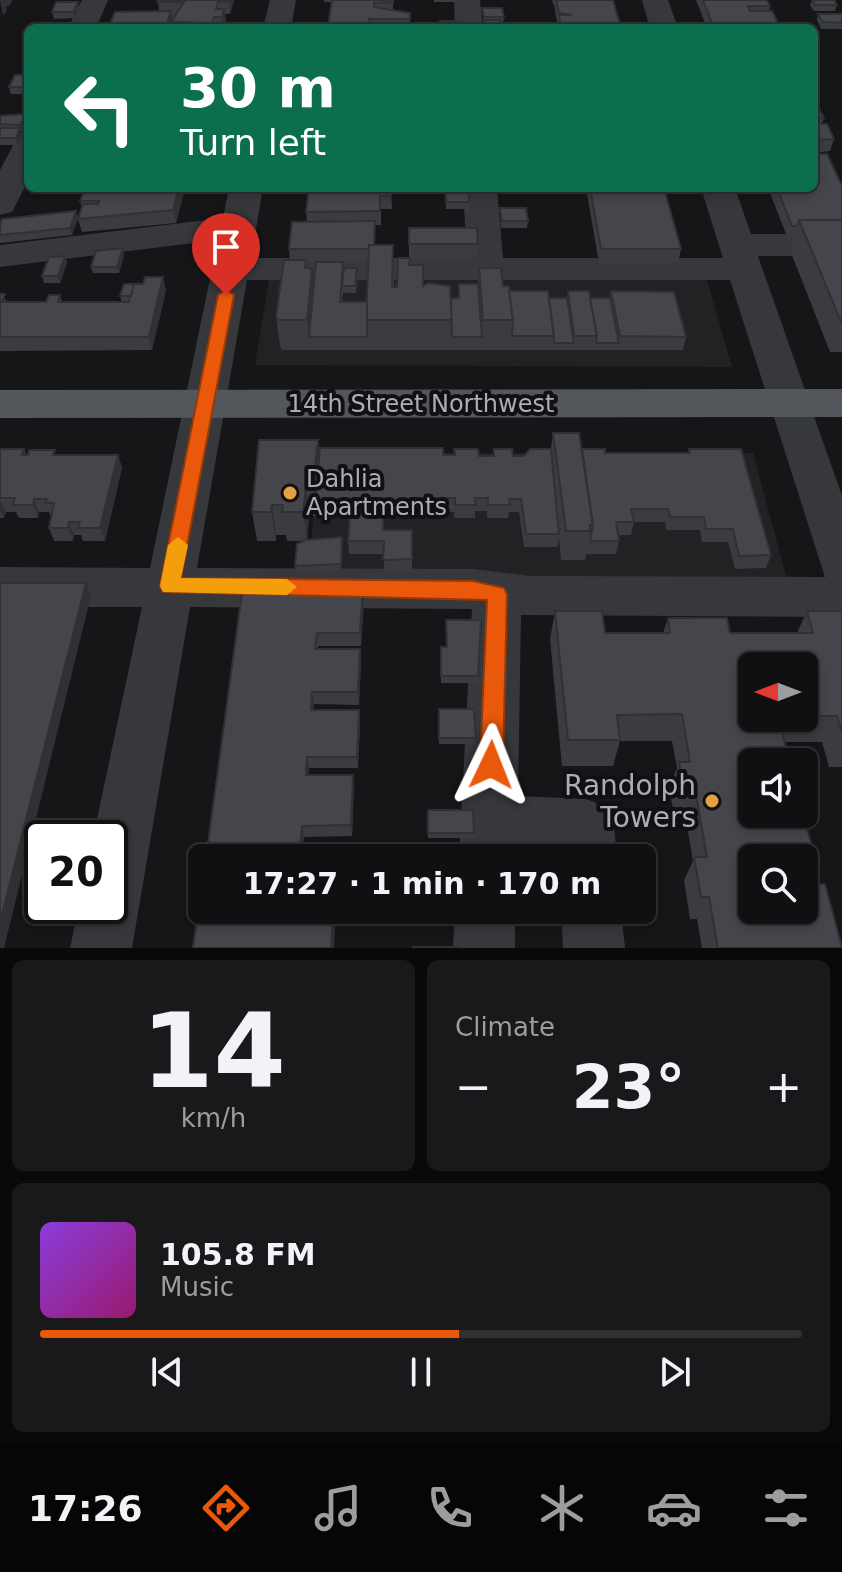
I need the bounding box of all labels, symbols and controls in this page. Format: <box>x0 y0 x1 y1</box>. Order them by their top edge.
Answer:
text: 30 m <box>180 55 336 120</box>
icon: left <box>48 56 152 160</box>
text: Turn left <box>180 122 326 163</box>
pin <box>192 213 260 295</box>
icon: arrive <box>204 225 248 269</box>
street label: 14th Street Northwest <box>288 390 554 418</box>
place label: Dahlia Apartments <box>306 465 447 521</box>
marker: Dahlia Apartments <box>281 484 299 502</box>
north arrow <box>738 652 818 732</box>
map controls <box>738 652 818 924</box>
position arrow <box>449 723 533 807</box>
button: sound <box>738 748 818 828</box>
place label: Randolph Towers <box>564 769 696 834</box>
marker: Randolph Towers <box>703 792 721 810</box>
speed limit sign: 20 <box>24 820 128 924</box>
button: search <box>738 844 818 924</box>
text: 17:27 · 1 min · 170 m <box>243 866 601 901</box>
text: 14 <box>141 990 286 1112</box>
text: Climate <box>455 1012 555 1042</box>
text: 23° <box>572 1052 685 1122</box>
text: − <box>455 1061 492 1112</box>
text: + <box>765 1061 802 1112</box>
text: km/h <box>181 1103 246 1133</box>
text: 105.8 FM <box>160 1237 316 1272</box>
text: Music <box>160 1272 234 1302</box>
icon: previous <box>145 1350 189 1394</box>
icon: pause <box>399 1350 443 1394</box>
icon: next <box>653 1350 697 1394</box>
icon: directions <box>198 1480 254 1536</box>
icon: music <box>310 1480 366 1536</box>
icon: phone <box>422 1480 478 1536</box>
icon: climate <box>534 1480 590 1536</box>
icon: car <box>646 1480 702 1536</box>
icon: filters <box>758 1480 814 1536</box>
text: 17:26 <box>28 1488 143 1529</box>

